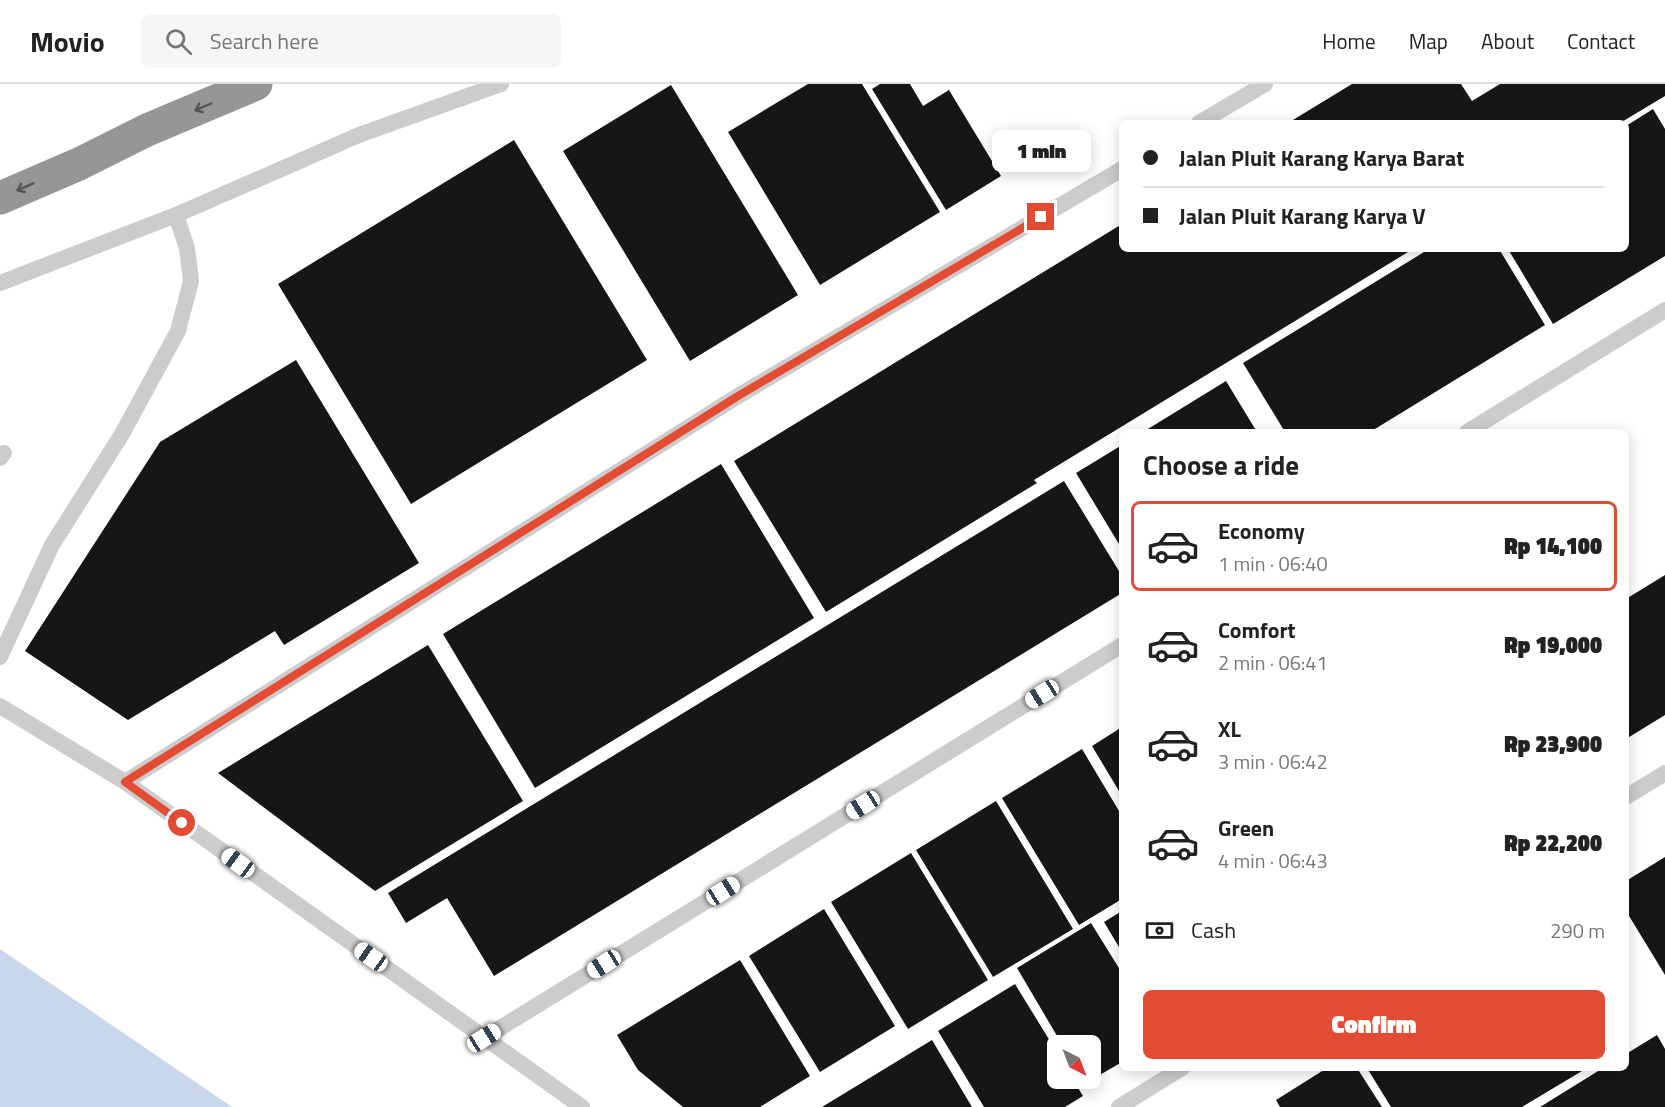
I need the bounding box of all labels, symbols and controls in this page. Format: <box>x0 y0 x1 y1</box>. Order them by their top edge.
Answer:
search box <box>141 14 561 68</box>
text: Movio <box>30 20 105 63</box>
text: Search here <box>210 24 319 58</box>
icon: search <box>162 25 195 58</box>
text: Home <box>1322 25 1376 57</box>
text: Map <box>1409 25 1448 57</box>
text: About <box>1481 25 1534 57</box>
text: Contact <box>1567 25 1635 57</box>
one-way arrow <box>194 102 212 113</box>
callout: 1 min <box>992 130 1090 172</box>
text: 1 min <box>1017 135 1066 166</box>
text: Jalan Pluit Karang Karya Barat <box>1179 141 1464 175</box>
one-way arrow <box>16 183 34 194</box>
text: Jalan Pluit Karang Karya V <box>1179 199 1426 233</box>
route end <box>1027 203 1054 230</box>
text: Choose a ride <box>1143 444 1299 485</box>
text: Economy <box>1218 514 1305 548</box>
icon: car <box>1146 519 1200 573</box>
text: Rp 14,100 <box>1504 529 1602 563</box>
text: 1 min · 06:40 <box>1218 548 1328 579</box>
text: Comfort <box>1218 613 1296 647</box>
icon: car <box>1146 618 1200 672</box>
text: Rp 19,000 <box>1504 628 1602 662</box>
text: 2 min · 06:41 <box>1218 647 1328 678</box>
car <box>1022 677 1062 711</box>
text: XL <box>1218 712 1241 746</box>
icon: car <box>1146 717 1200 771</box>
text: Rp 23,900 <box>1504 727 1602 761</box>
text: 3 min · 06:42 <box>1218 746 1328 777</box>
car <box>843 788 883 822</box>
route start <box>168 809 195 836</box>
text: Green <box>1218 811 1274 845</box>
icon: car <box>1146 816 1200 870</box>
text: Rp 22,200 <box>1504 826 1602 860</box>
car <box>218 845 258 881</box>
text: 4 min · 06:43 <box>1218 845 1328 876</box>
car <box>703 874 743 908</box>
text: Cash <box>1191 913 1236 947</box>
icon: cash <box>1143 914 1176 947</box>
text: 290 m <box>1550 915 1605 946</box>
car <box>351 939 391 975</box>
car <box>584 947 624 981</box>
button: Confirm <box>1143 990 1605 1059</box>
car <box>464 1021 504 1055</box>
north arrow <box>1047 1035 1101 1089</box>
map controls <box>1047 1035 1101 1089</box>

